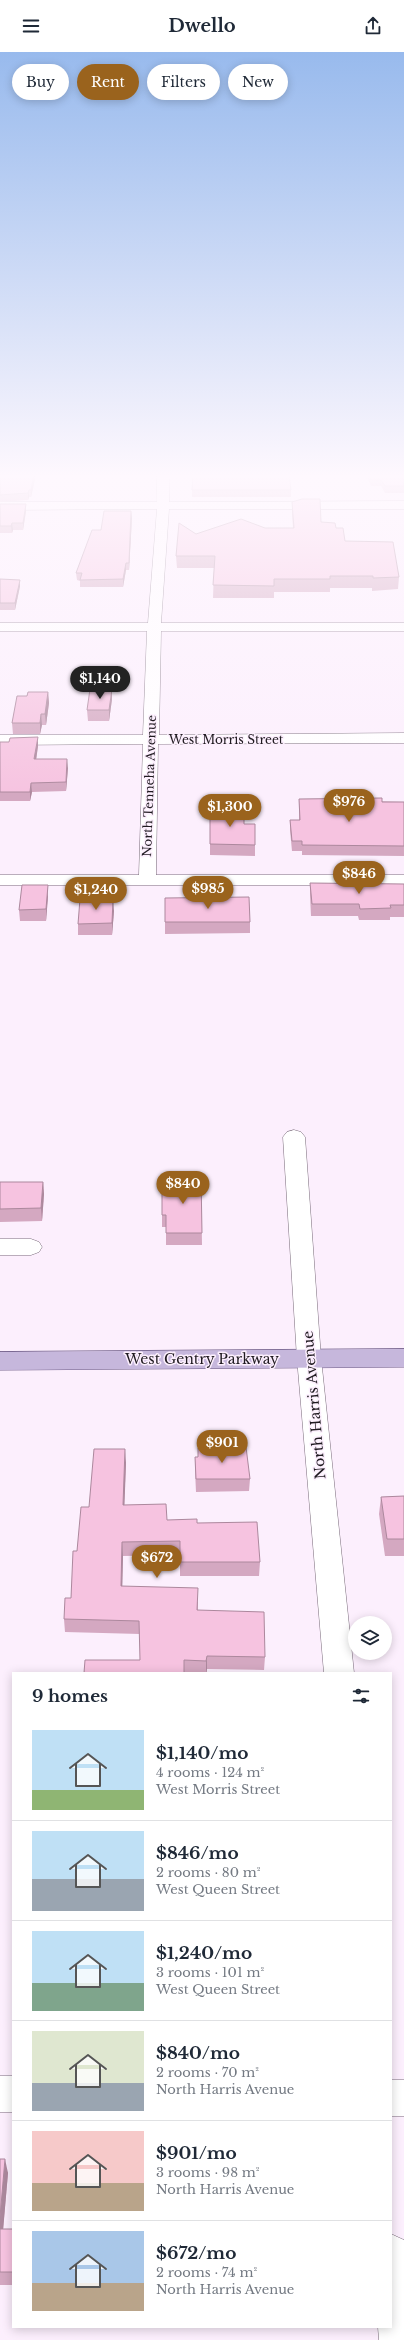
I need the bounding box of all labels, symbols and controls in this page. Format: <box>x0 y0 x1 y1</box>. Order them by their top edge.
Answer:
icon: menu <box>20 15 42 37</box>
text: Dwello <box>168 15 236 37</box>
icon: share <box>362 15 384 37</box>
chip: Buy <box>12 64 69 100</box>
chip: Rent <box>77 64 139 100</box>
chip: Filters <box>147 64 220 100</box>
chip: New <box>228 64 288 100</box>
pin: $1,140 <box>67 666 133 700</box>
text: $1,140 <box>79 670 121 687</box>
street label: North Tenneha Avenue <box>139 715 159 857</box>
street label: West Morris Street <box>168 732 284 747</box>
pin: $976 <box>325 789 373 823</box>
text: $976 <box>333 793 365 810</box>
pin: $1,300 <box>197 794 263 828</box>
text: $1,300 <box>207 798 253 815</box>
pin: $846 <box>335 861 383 895</box>
text: $846 <box>342 865 376 882</box>
pin: $985 <box>184 876 232 910</box>
pin: $1,240 <box>63 877 129 911</box>
text: $985 <box>191 880 225 897</box>
text: $1,240 <box>74 881 118 898</box>
pin: $840 <box>159 1171 207 1205</box>
text: $840 <box>165 1175 201 1192</box>
street label: North Harris Avenue <box>299 1330 329 1480</box>
street label: West Gentry Parkway <box>124 1350 279 1368</box>
pin: $901 <box>198 1430 246 1464</box>
text: $901 <box>206 1434 238 1451</box>
pin: $672 <box>133 1545 181 1579</box>
text: $672 <box>141 1549 173 1566</box>
map controls <box>348 1616 392 1660</box>
button: layers <box>348 1616 392 1660</box>
icon: filters <box>350 1685 372 1707</box>
text: 9 homes <box>32 1686 108 1707</box>
text: $1,140/mo <box>156 1743 248 1764</box>
icon: home <box>64 1746 112 1794</box>
text: 4 rooms · 124 m² <box>156 1764 264 1781</box>
text: West Morris Street <box>156 1781 280 1798</box>
text: $846/mo <box>156 1843 239 1864</box>
icon: home <box>64 1847 112 1895</box>
text: 2 rooms · 80 m² <box>156 1864 260 1881</box>
text: West Queen Street <box>156 1881 280 1898</box>
text: $1,240/mo <box>156 1943 252 1964</box>
icon: home <box>64 1947 112 1995</box>
text: 3 rooms · 101 m² <box>156 1964 264 1981</box>
text: West Queen Street <box>156 1981 280 1998</box>
text: $840/mo <box>156 2043 240 2064</box>
icon: home <box>64 2047 112 2095</box>
text: 2 rooms · 70 m² <box>156 2064 259 2081</box>
text: North Harris Avenue <box>156 2081 294 2098</box>
text: $901/mo <box>156 2143 237 2164</box>
icon: home <box>64 2147 112 2195</box>
text: 3 rooms · 98 m² <box>156 2164 259 2181</box>
text: North Harris Avenue <box>156 2181 294 2198</box>
text: $672/mo <box>156 2243 236 2264</box>
icon: home <box>64 2247 112 2295</box>
text: 2 rooms · 74 m² <box>156 2264 257 2281</box>
text: North Harris Avenue <box>156 2281 294 2298</box>

